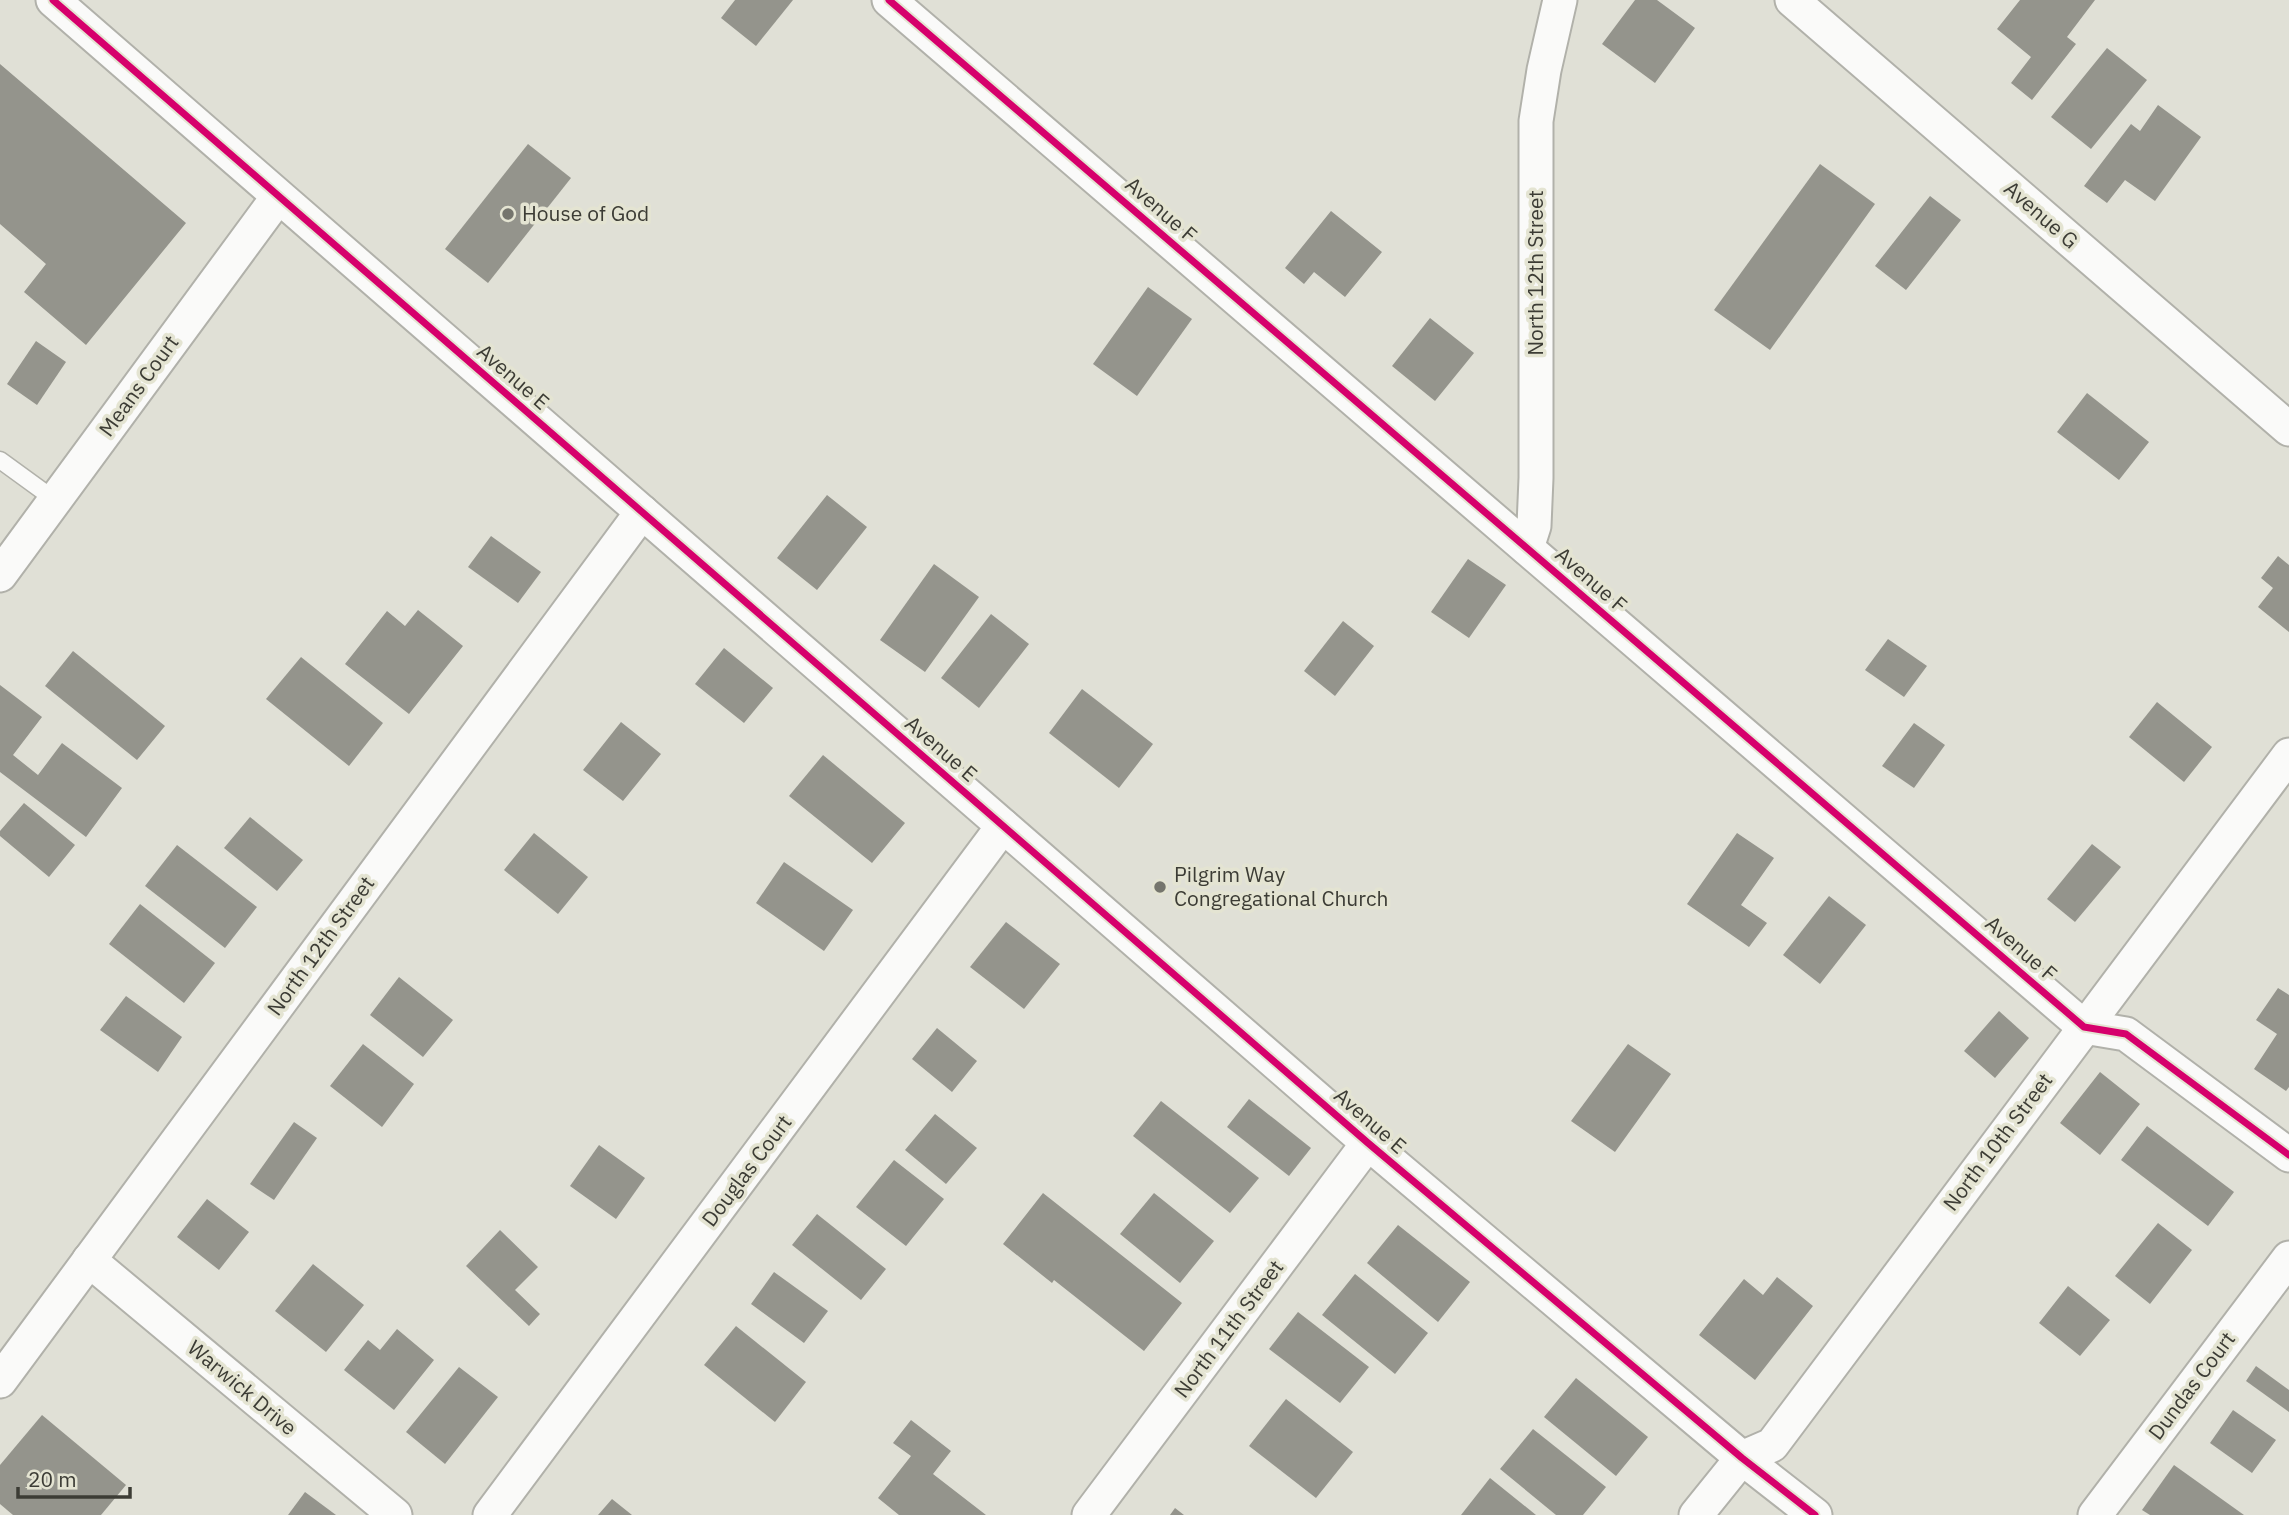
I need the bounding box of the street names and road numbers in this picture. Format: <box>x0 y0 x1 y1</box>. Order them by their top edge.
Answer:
street label: Avenue F <box>1120 170 1204 248</box>
street label: Avenue G <box>1999 174 2085 254</box>
street label: North 12th Street <box>1521 190 1549 356</box>
street label: Means Court <box>92 329 184 442</box>
street label: Avenue E <box>472 337 556 415</box>
street label: Avenue F <box>1550 540 1634 618</box>
street label: Avenue E <box>900 709 984 787</box>
street label: North 12th Street <box>260 870 380 1021</box>
street label: Avenue F <box>1980 909 2064 987</box>
street label: North 10th Street <box>1936 1067 2058 1216</box>
street label: Avenue E <box>1329 1081 1413 1159</box>
street label: Douglas Court <box>695 1109 797 1232</box>
street label: North 11th Street <box>1167 1254 1289 1403</box>
street label: Dundas Court <box>2141 1326 2241 1445</box>
street label: Warwick Drive <box>182 1333 303 1441</box>

